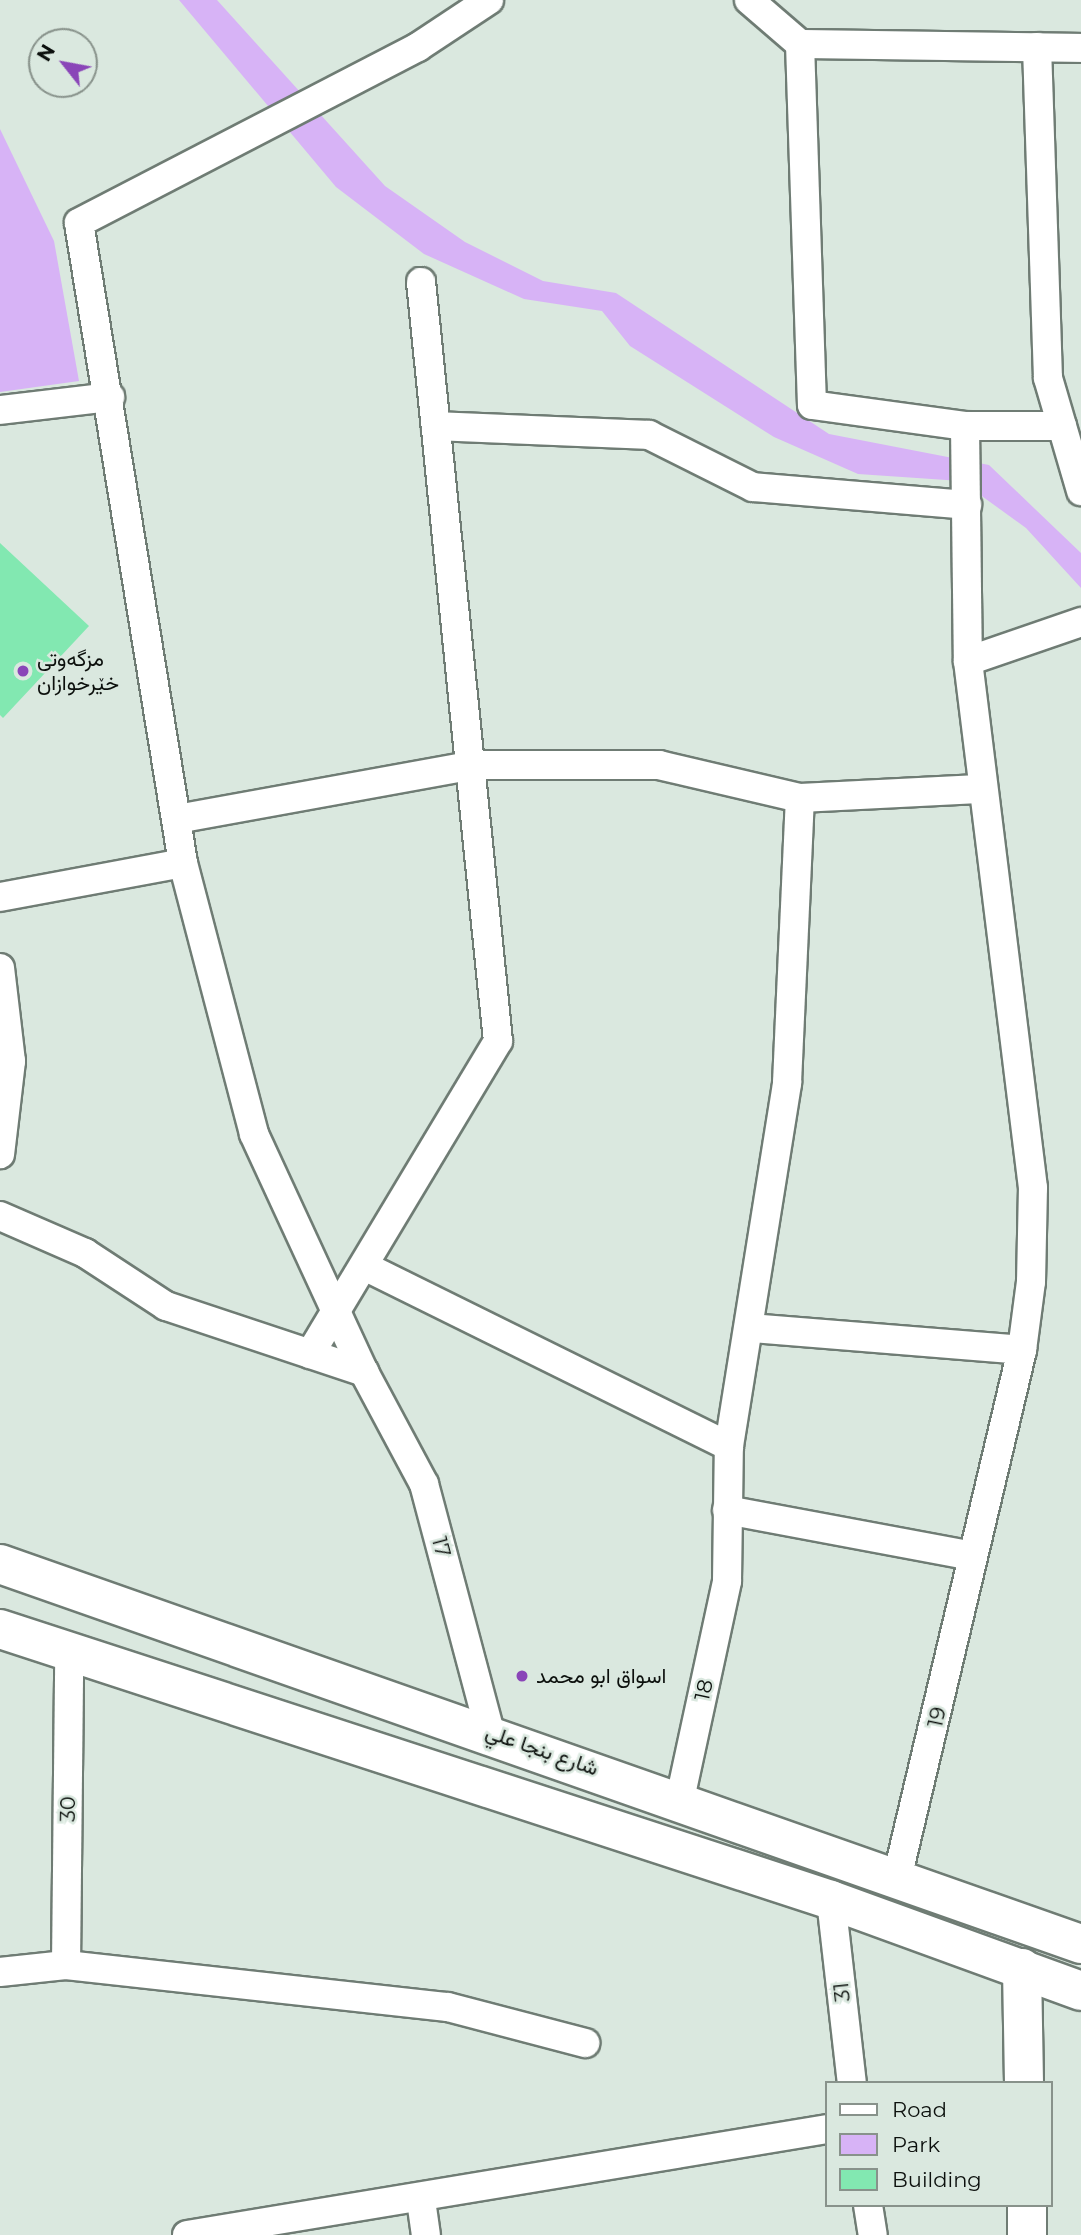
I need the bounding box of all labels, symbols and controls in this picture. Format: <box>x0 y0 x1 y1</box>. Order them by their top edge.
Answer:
north arrow <box>28 28 98 98</box>
text: N <box>32 40 60 65</box>
place label: مزگەوتی خێرخوازان <box>37 646 119 696</box>
marker: مزگەوتی خێرخوازان <box>15 663 31 679</box>
street label: 17 <box>426 1534 456 1560</box>
place label: اسواق ابو محمد <box>536 1663 666 1689</box>
marker: اسواق ابو محمد <box>514 1668 530 1684</box>
street label: 18 <box>689 1677 719 1703</box>
street label: 19 <box>923 1704 951 1730</box>
street label: شارع بنجا علي <box>482 1719 602 1781</box>
street label: 30 <box>55 1796 81 1822</box>
street label: 31 <box>828 1981 856 2003</box>
legend <box>825 2081 1053 2207</box>
text: Road <box>892 2097 947 2122</box>
text: Park <box>892 2132 940 2157</box>
text: Building <box>892 2167 982 2192</box>

